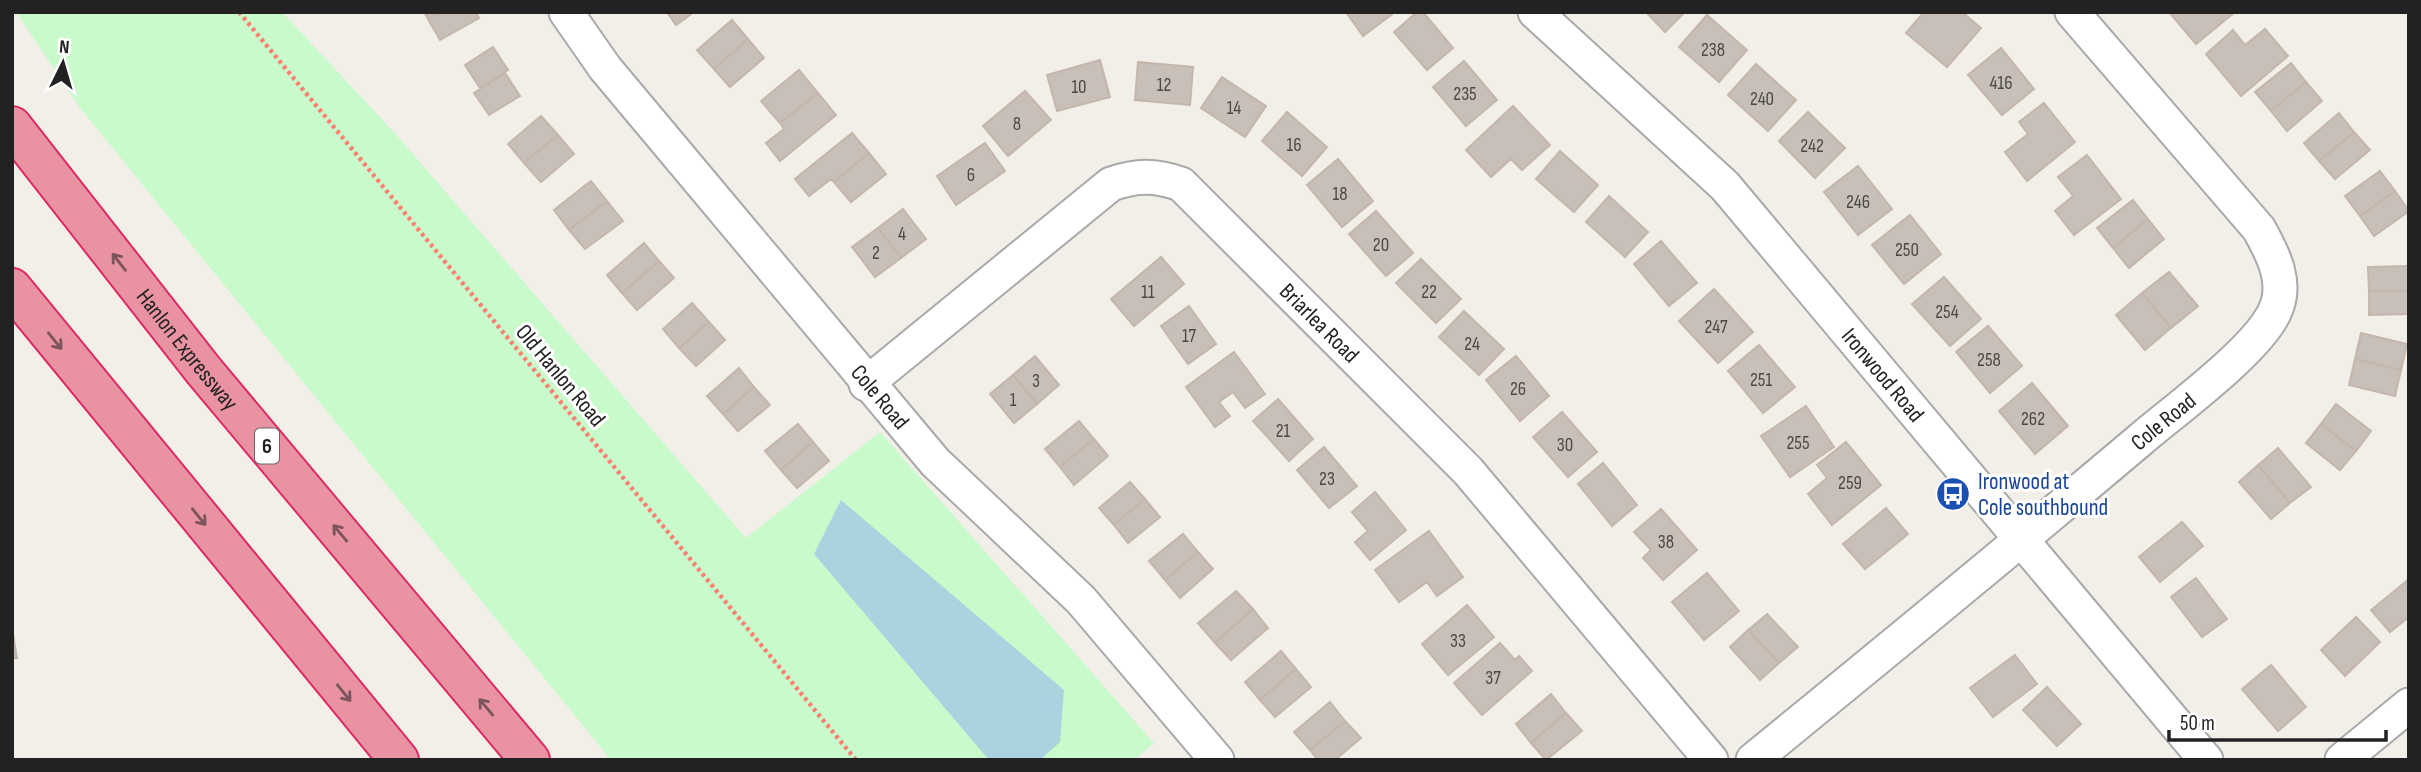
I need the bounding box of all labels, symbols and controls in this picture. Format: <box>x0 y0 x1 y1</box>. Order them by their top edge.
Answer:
north arrow <box>28 28 98 98</box>
text: N <box>58 36 70 59</box>
house number: 238 <box>1701 39 1725 62</box>
house number: 416 <box>1990 72 2012 95</box>
house number: 12 <box>1157 74 1171 97</box>
house number: 10 <box>1071 76 1087 99</box>
house number: 235 <box>1453 83 1477 106</box>
house number: 240 <box>1750 88 1774 111</box>
house number: 14 <box>1227 97 1241 120</box>
house number: 8 <box>1013 113 1021 136</box>
house number: 16 <box>1287 134 1301 157</box>
house number: 242 <box>1800 135 1824 158</box>
house number: 6 <box>967 164 975 187</box>
house number: 18 <box>1333 183 1347 206</box>
house number: 246 <box>1846 191 1870 214</box>
house number: 4 <box>898 223 906 246</box>
house number: 20 <box>1373 234 1389 257</box>
house number: 250 <box>1895 239 1919 262</box>
house number: 2 <box>872 242 880 265</box>
one-way arrow <box>111 254 126 272</box>
street label: Briarlea Road <box>1273 278 1365 369</box>
house number: 11 <box>1141 281 1155 304</box>
house number: 22 <box>1421 281 1437 304</box>
street label: Hanlon Expressway <box>130 284 244 416</box>
house number: 254 <box>1935 301 1959 324</box>
house number: 247 <box>1704 316 1728 339</box>
street label: Old Hanlon Road <box>509 319 611 432</box>
street label: Ironwood Road <box>1835 323 1930 428</box>
house number: 17 <box>1182 325 1197 348</box>
one-way arrow <box>48 331 63 349</box>
house number: 24 <box>1464 333 1480 356</box>
house number: 258 <box>1977 349 2001 372</box>
street label: Cole Road <box>844 359 915 435</box>
house number: 251 <box>1750 369 1772 392</box>
house number: 3 <box>1032 370 1040 393</box>
house number: 26 <box>1510 378 1526 401</box>
street label: Cole Road <box>2125 387 2202 457</box>
house number: 1 <box>1010 389 1017 412</box>
house number: 262 <box>2021 408 2045 431</box>
house number: 21 <box>1276 420 1291 443</box>
road number: 6 <box>255 428 279 464</box>
house number: 255 <box>1786 432 1810 455</box>
house number: 30 <box>1557 434 1573 457</box>
house number: 23 <box>1319 468 1335 491</box>
place label: Ironwood at Cole southbound <box>1978 468 2108 522</box>
house number: 259 <box>1838 472 1862 495</box>
bus stop icon: Ironwood at Cole southbound <box>1934 475 1972 513</box>
one-way arrow <box>192 507 207 525</box>
one-way arrow <box>332 525 348 543</box>
house number: 38 <box>1658 531 1674 554</box>
house number: 33 <box>1450 630 1466 653</box>
house number: 37 <box>1485 667 1501 690</box>
one-way arrow <box>336 683 351 701</box>
scale bar <box>2169 698 2386 742</box>
one-way arrow <box>479 699 494 717</box>
text: 50 m <box>2180 711 2215 736</box>

